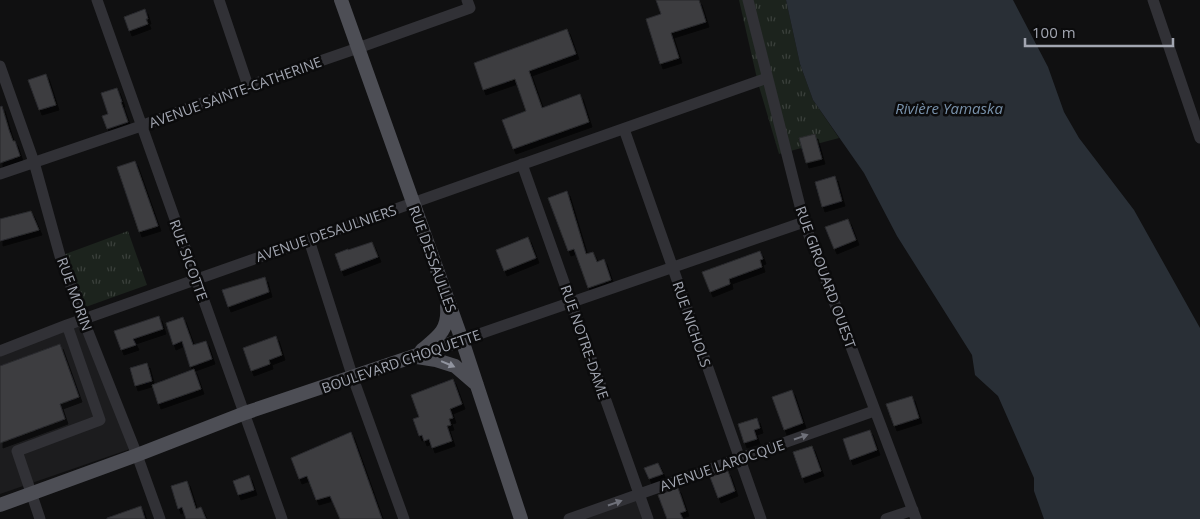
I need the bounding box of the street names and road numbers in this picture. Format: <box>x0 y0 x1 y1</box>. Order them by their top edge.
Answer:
street label: AVENUE SAINTE-CATHERINE <box>146 52 324 132</box>
street label: AVENUE DESAULNIERS <box>253 200 399 266</box>
street label: RUE DESSAULLES <box>405 203 461 315</box>
street label: RUE GIROUARD OUEST <box>791 203 861 351</box>
street label: RUE SICOTTE <box>166 217 212 303</box>
street label: RUE MORIN <box>53 255 97 333</box>
street label: RUE NICHOLS <box>668 278 716 370</box>
street label: RUE NOTRE-DAME <box>557 282 613 402</box>
street label: BOULEVARD CHOQUETTE <box>319 325 483 397</box>
street label: AVENUE LAROCQUE <box>657 435 787 495</box>

